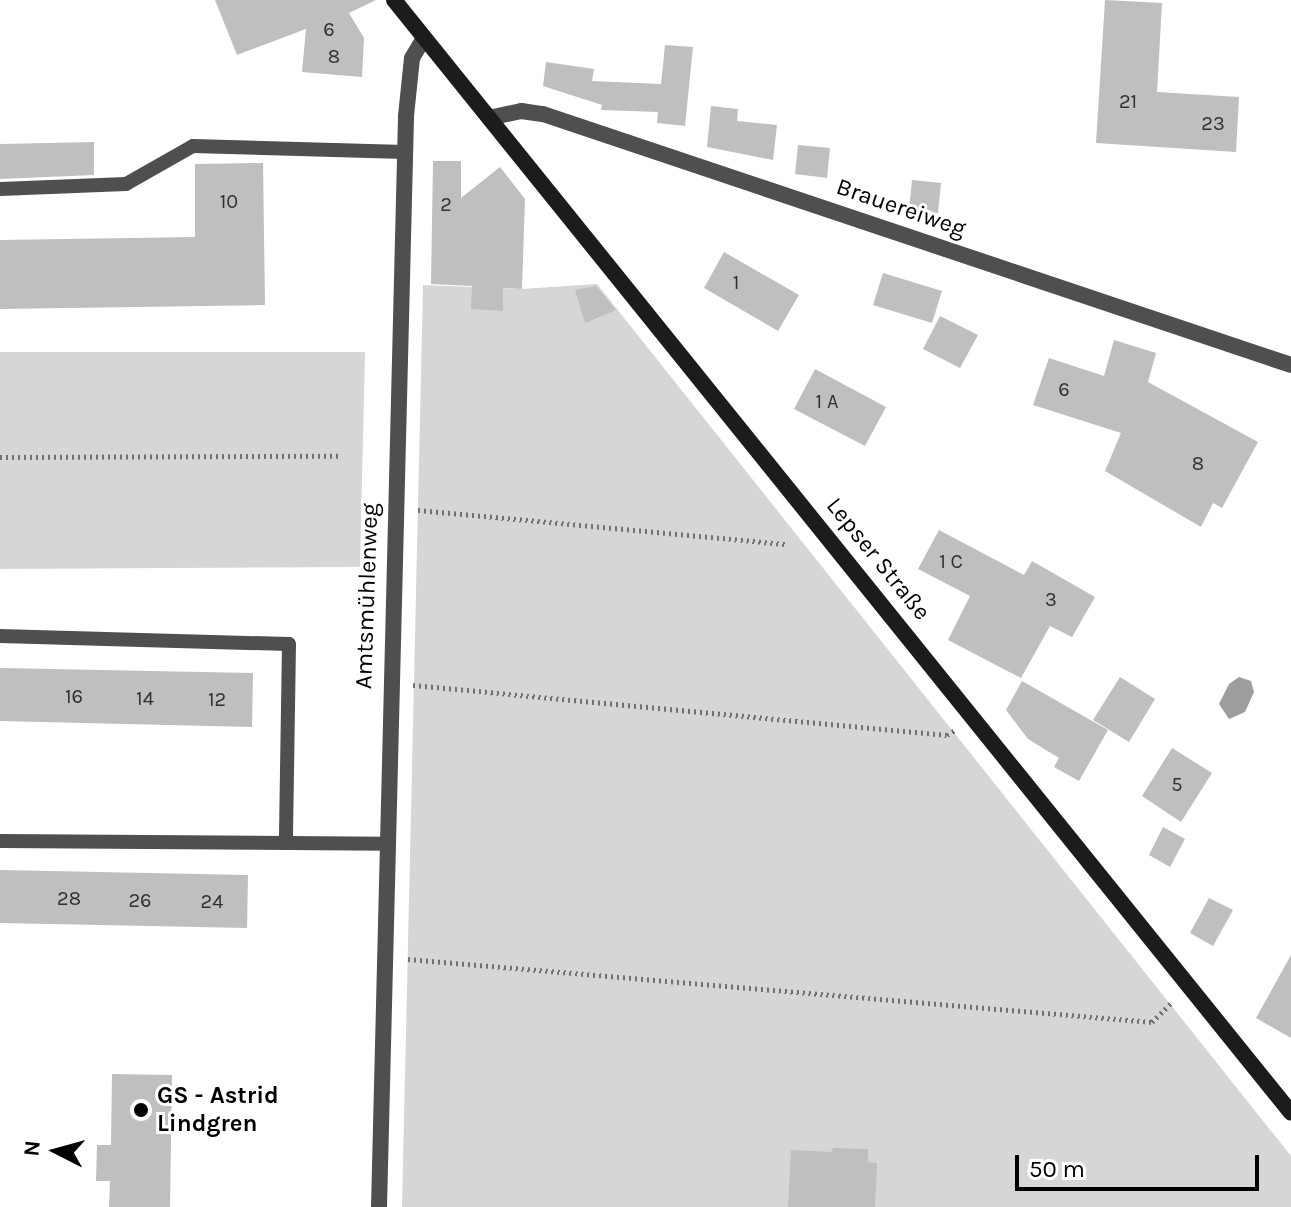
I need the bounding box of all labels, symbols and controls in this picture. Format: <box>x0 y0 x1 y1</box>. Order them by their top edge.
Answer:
house number: 6 <box>323 17 335 41</box>
house number: 8 <box>328 44 340 68</box>
house number: 21 <box>1119 89 1137 113</box>
house number: 23 <box>1201 111 1225 135</box>
street label: Brauereiweg <box>832 172 970 244</box>
house number: 10 <box>220 189 238 213</box>
house number: 2 <box>440 192 452 216</box>
house number: 1 <box>733 270 739 294</box>
house number: 6 <box>1058 377 1070 401</box>
house number: 1 A <box>816 389 838 413</box>
house number: 8 <box>1192 451 1204 475</box>
street label: Lepser Straße <box>820 492 936 626</box>
street label: Amtsmühlenweg <box>349 502 385 690</box>
house number: 1 C <box>939 549 963 573</box>
house number: 3 <box>1045 587 1057 611</box>
house number: 16 <box>65 684 83 708</box>
house number: 14 <box>136 686 154 710</box>
house number: 12 <box>208 687 226 711</box>
house number: 5 <box>1171 772 1183 796</box>
house number: 28 <box>57 886 81 910</box>
house number: 26 <box>128 888 152 912</box>
house number: 24 <box>201 889 223 913</box>
place label: GS - Astrid Lindgren <box>157 1082 279 1138</box>
marker: GS - Astrid Lindgren <box>132 1101 150 1119</box>
north arrow <box>16 1111 96 1191</box>
text: N <box>18 1139 46 1158</box>
scale bar <box>1019 1139 1263 1189</box>
text: 50 m <box>1029 1155 1085 1183</box>

